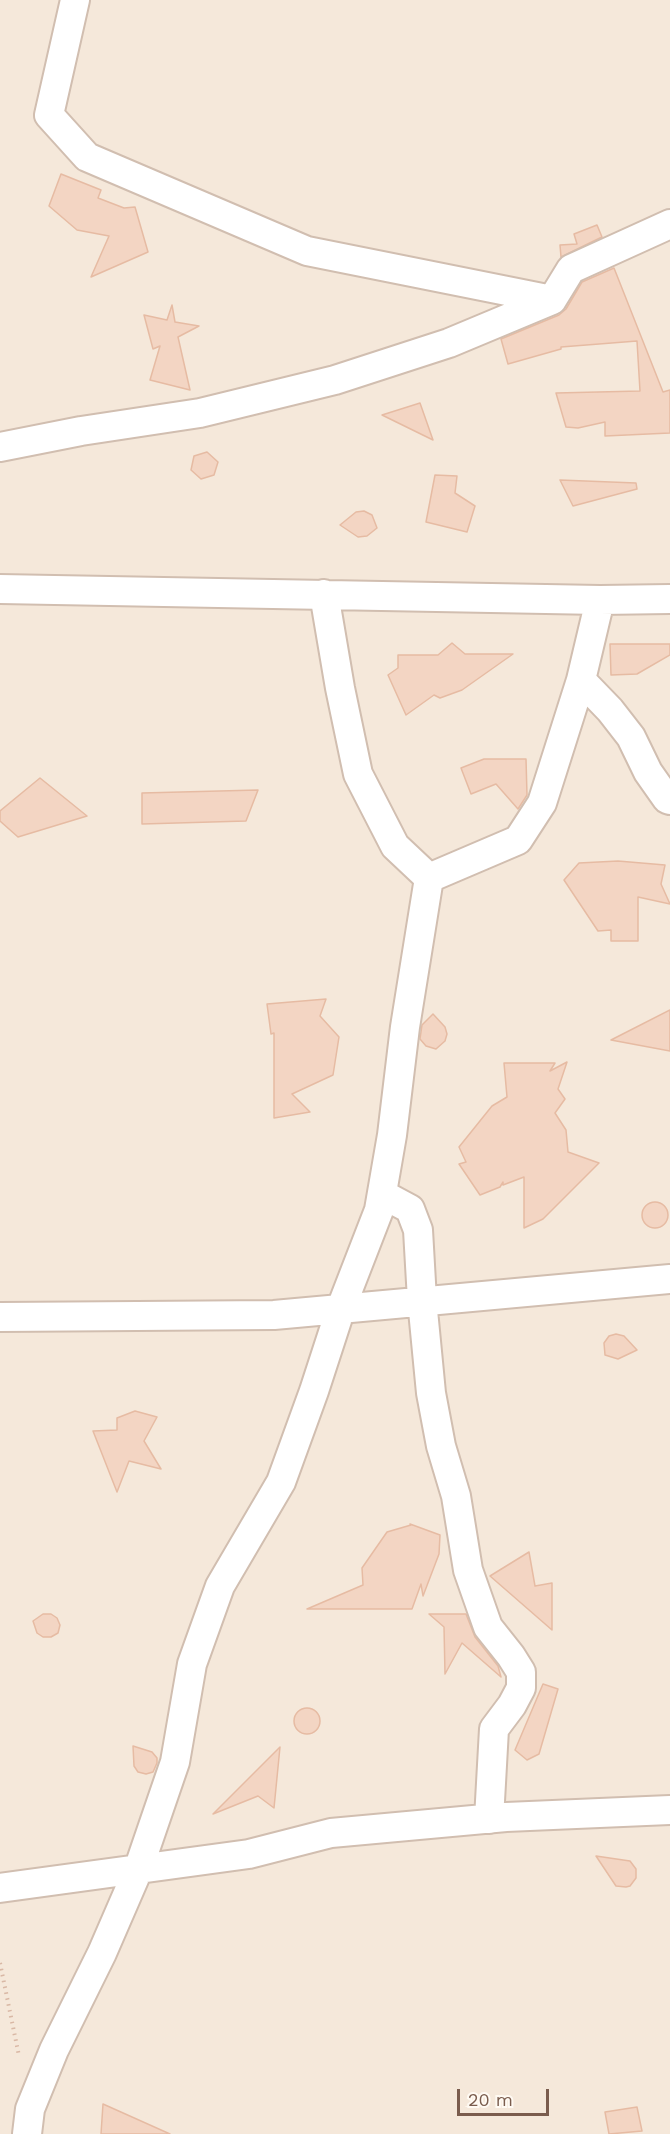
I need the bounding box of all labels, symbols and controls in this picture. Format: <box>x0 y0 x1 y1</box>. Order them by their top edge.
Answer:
scale bar <box>460 2077 552 2115</box>
text: 20 m <box>468 2089 513 2110</box>

